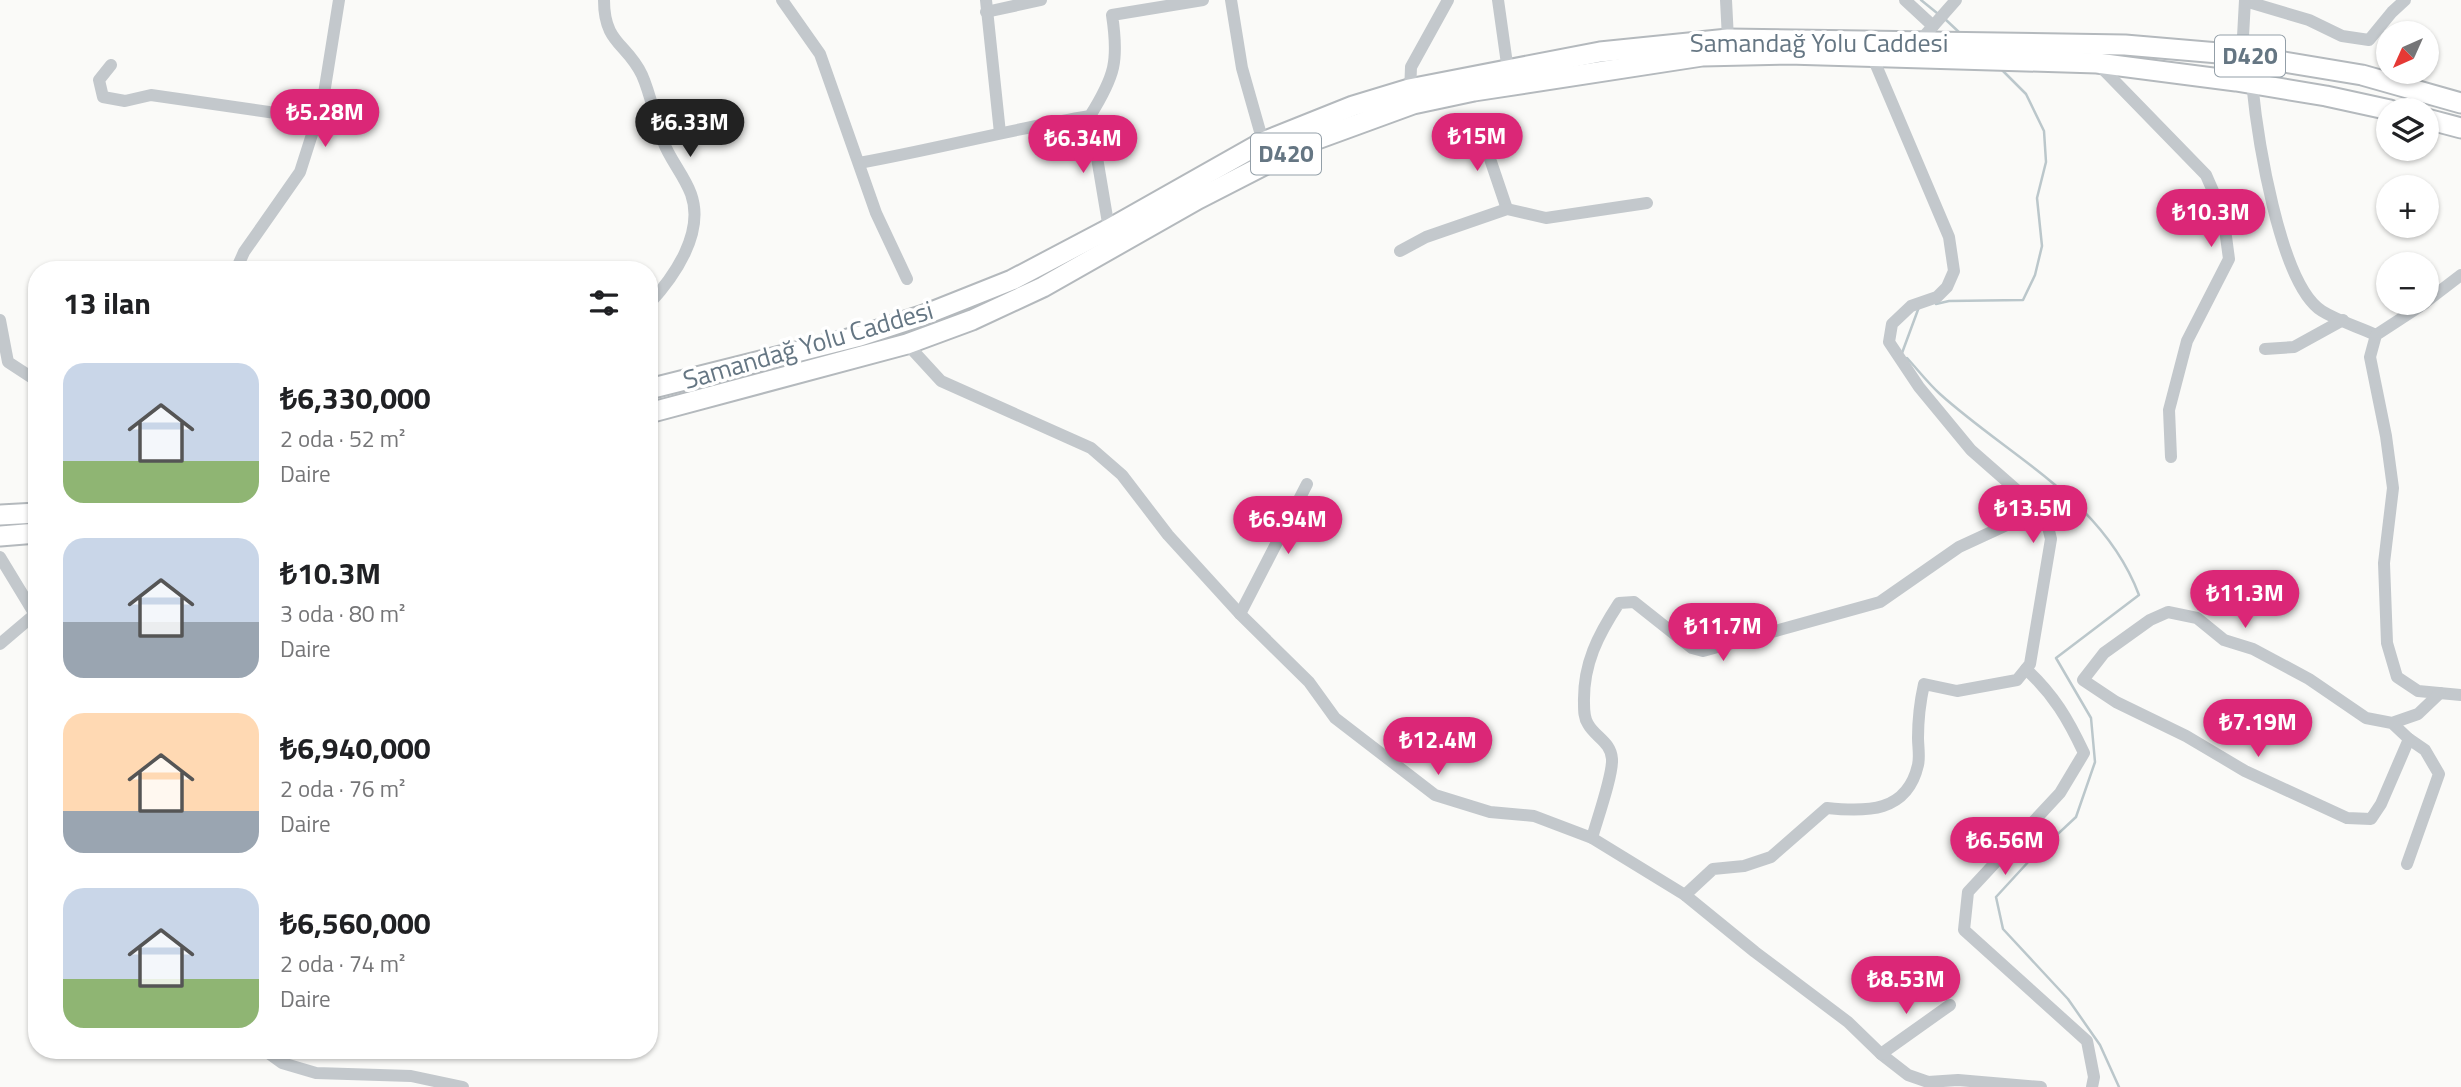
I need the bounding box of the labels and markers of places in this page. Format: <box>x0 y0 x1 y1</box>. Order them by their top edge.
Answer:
pin: ₺5.28M <box>268 90 382 149</box>
pin: ₺6.33M <box>633 100 747 159</box>
pin: ₺15M <box>1436 114 1518 173</box>
pin: ₺6.34M <box>1026 116 1140 175</box>
pin: ₺10.3M <box>2154 190 2268 249</box>
pin: ₺13.5M <box>1976 486 2090 545</box>
pin: ₺6.94M <box>1231 496 1345 556</box>
pin: ₺11.3M <box>2188 570 2302 630</box>
pin: ₺11.7M <box>1666 604 1780 663</box>
pin: ₺7.19M <box>2201 700 2315 759</box>
pin: ₺12.4M <box>1381 718 1495 777</box>
pin: ₺6.56M <box>1948 818 2062 877</box>
pin: ₺8.53M <box>1849 956 1963 1016</box>

